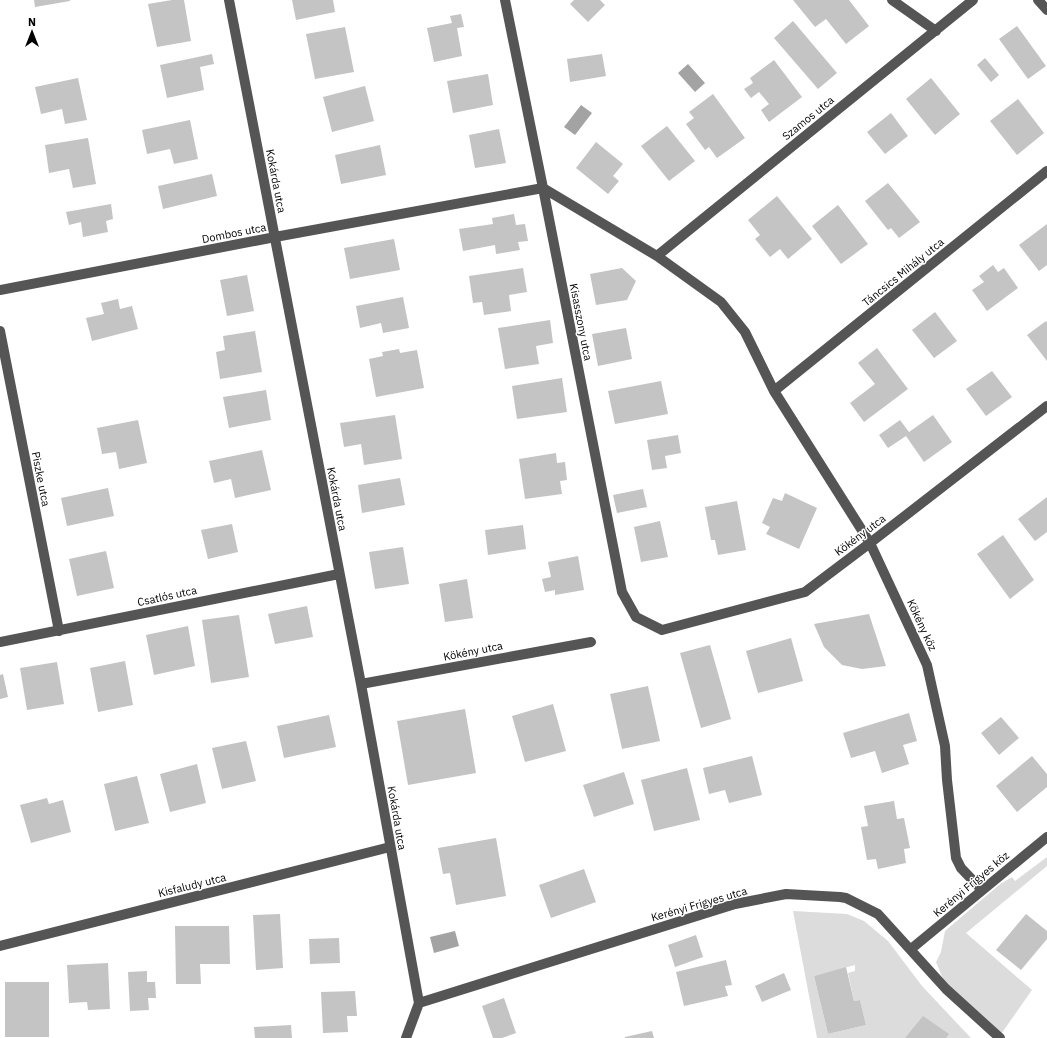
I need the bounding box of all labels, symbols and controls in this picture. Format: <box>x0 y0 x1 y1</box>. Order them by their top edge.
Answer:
north arrow <box>12 12 52 52</box>
text: N <box>28 15 36 29</box>
street label: Szamos utca <box>779 93 837 143</box>
street label: Kokárda utca <box>263 148 289 214</box>
street label: Dombos utca <box>201 220 267 246</box>
street label: Táncsics Mihály utca <box>859 235 947 309</box>
street label: Kisasszony utca <box>567 282 595 362</box>
street label: Piszke utca <box>29 450 53 508</box>
street label: Kokárda utca <box>324 466 350 532</box>
street label: Kökény utca <box>832 511 888 559</box>
street label: Csatlós utca <box>136 583 198 609</box>
street label: Kökény köz <box>904 597 940 653</box>
street label: Kökény utca <box>442 638 504 664</box>
street label: Kokárda utca <box>384 785 410 851</box>
street label: Kerényi Frigyes köz <box>930 848 1012 920</box>
street label: Kisfaludy utca <box>157 870 228 900</box>
street label: Kerényi Frigyes utca <box>649 884 749 924</box>

